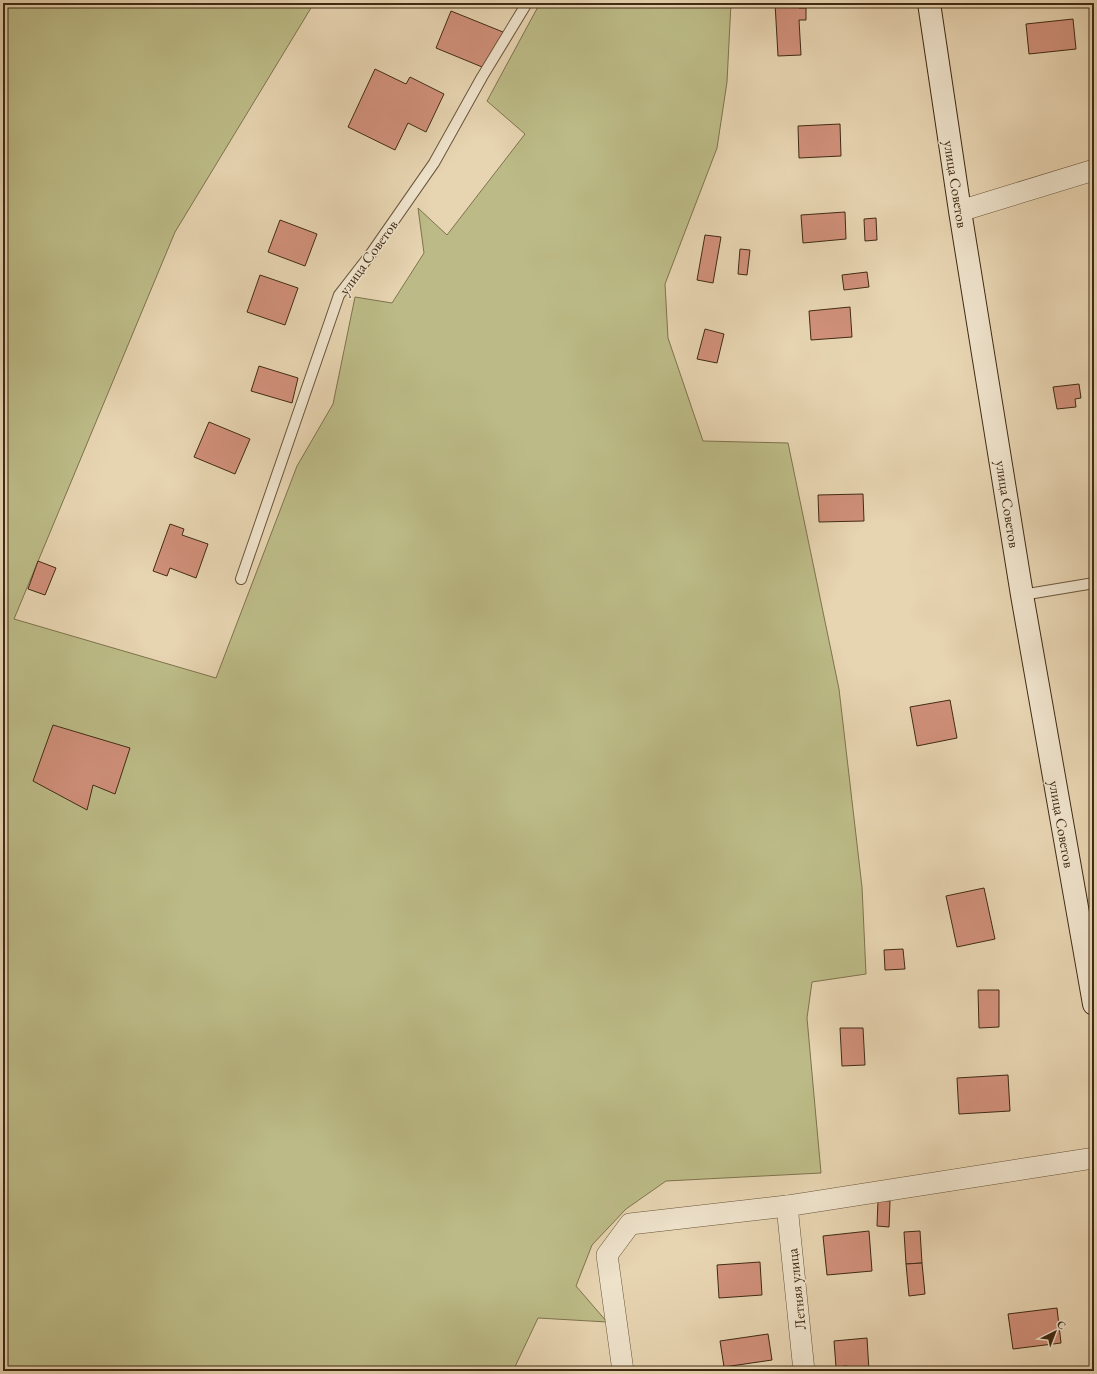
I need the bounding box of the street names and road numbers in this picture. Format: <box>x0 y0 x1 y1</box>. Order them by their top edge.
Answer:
street label: улица Советов <box>940 139 972 229</box>
street label: улица Советов <box>334 216 402 298</box>
street label: улица Советов <box>992 459 1024 549</box>
street label: улица Советов <box>1045 779 1079 869</box>
street label: Летняя улица <box>782 1247 810 1331</box>

